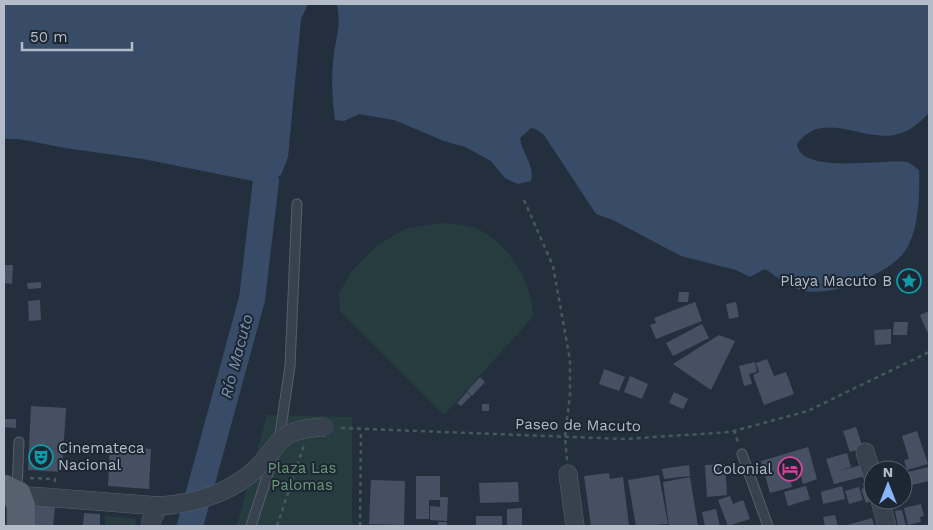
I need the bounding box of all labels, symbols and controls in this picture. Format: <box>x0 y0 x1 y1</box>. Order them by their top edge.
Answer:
scale bar <box>22 20 132 52</box>
text: 50 m <box>30 28 67 46</box>
place icon: Playa Macuto B <box>896 268 922 294</box>
place label: Playa Macuto B <box>780 272 892 290</box>
water label: Río Macuto <box>216 312 257 400</box>
street label: Paseo de Macuto <box>515 415 641 435</box>
place label: Cinemateca Nacional <box>58 439 145 474</box>
theatre icon: Cinemateca Nacional <box>28 444 54 470</box>
hotel icon: Colonial <box>777 456 803 482</box>
park label: Plaza Las Palomas <box>268 459 337 494</box>
place label: Colonial <box>713 460 772 478</box>
north arrow <box>863 460 913 510</box>
text: N <box>883 464 893 480</box>

